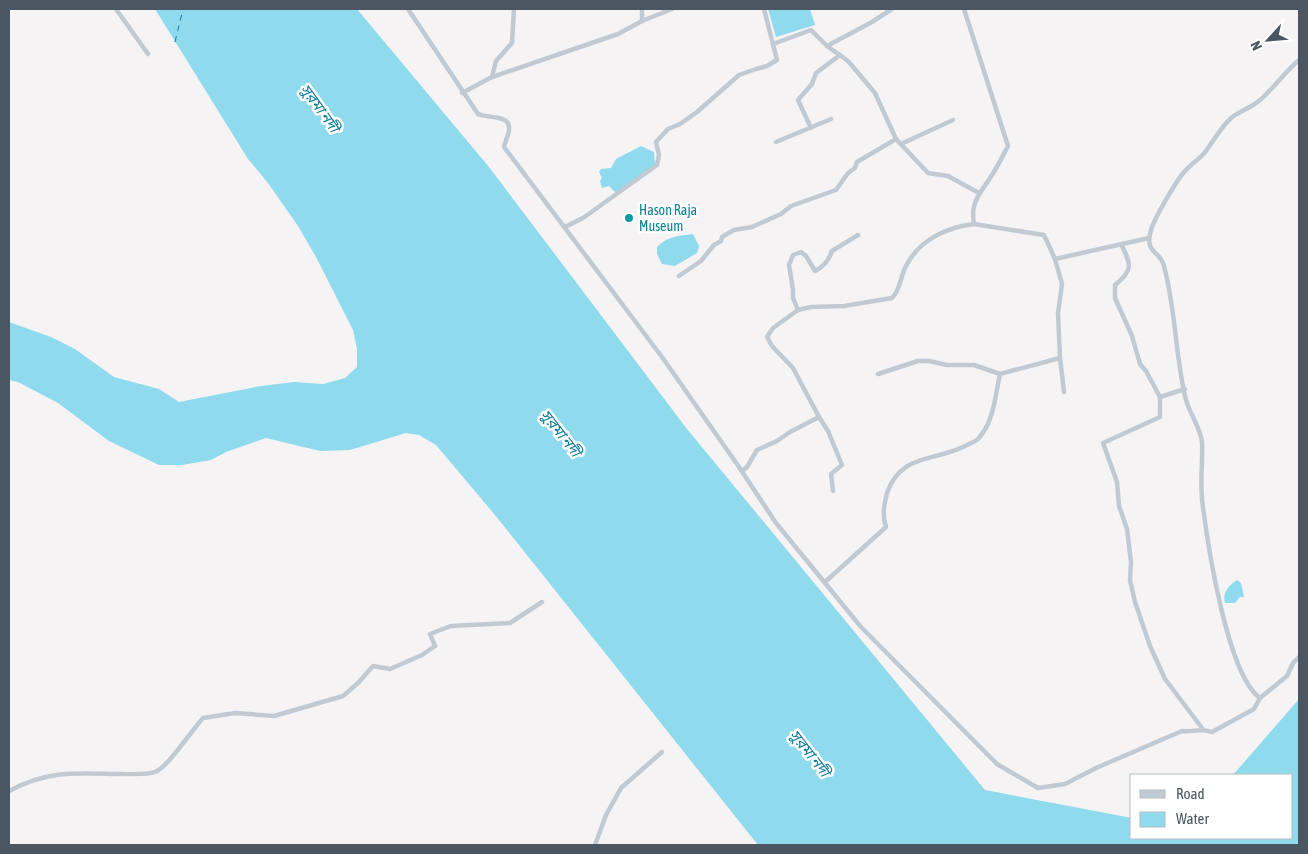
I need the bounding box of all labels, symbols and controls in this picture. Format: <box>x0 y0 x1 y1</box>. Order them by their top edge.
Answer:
north arrow <box>1243 15 1293 65</box>
text: N <box>1247 38 1265 53</box>
water label: সুরমা নদী <box>296 81 345 138</box>
place label: Hason Raja Museum <box>639 202 697 234</box>
marker: Hason Raja Museum <box>623 212 635 224</box>
water label: সুরমা নদী <box>537 406 586 463</box>
water label: সুরমা নদী <box>786 726 835 783</box>
legend <box>1130 774 1293 839</box>
text: Road <box>1176 785 1205 802</box>
text: Water <box>1176 810 1209 827</box>

